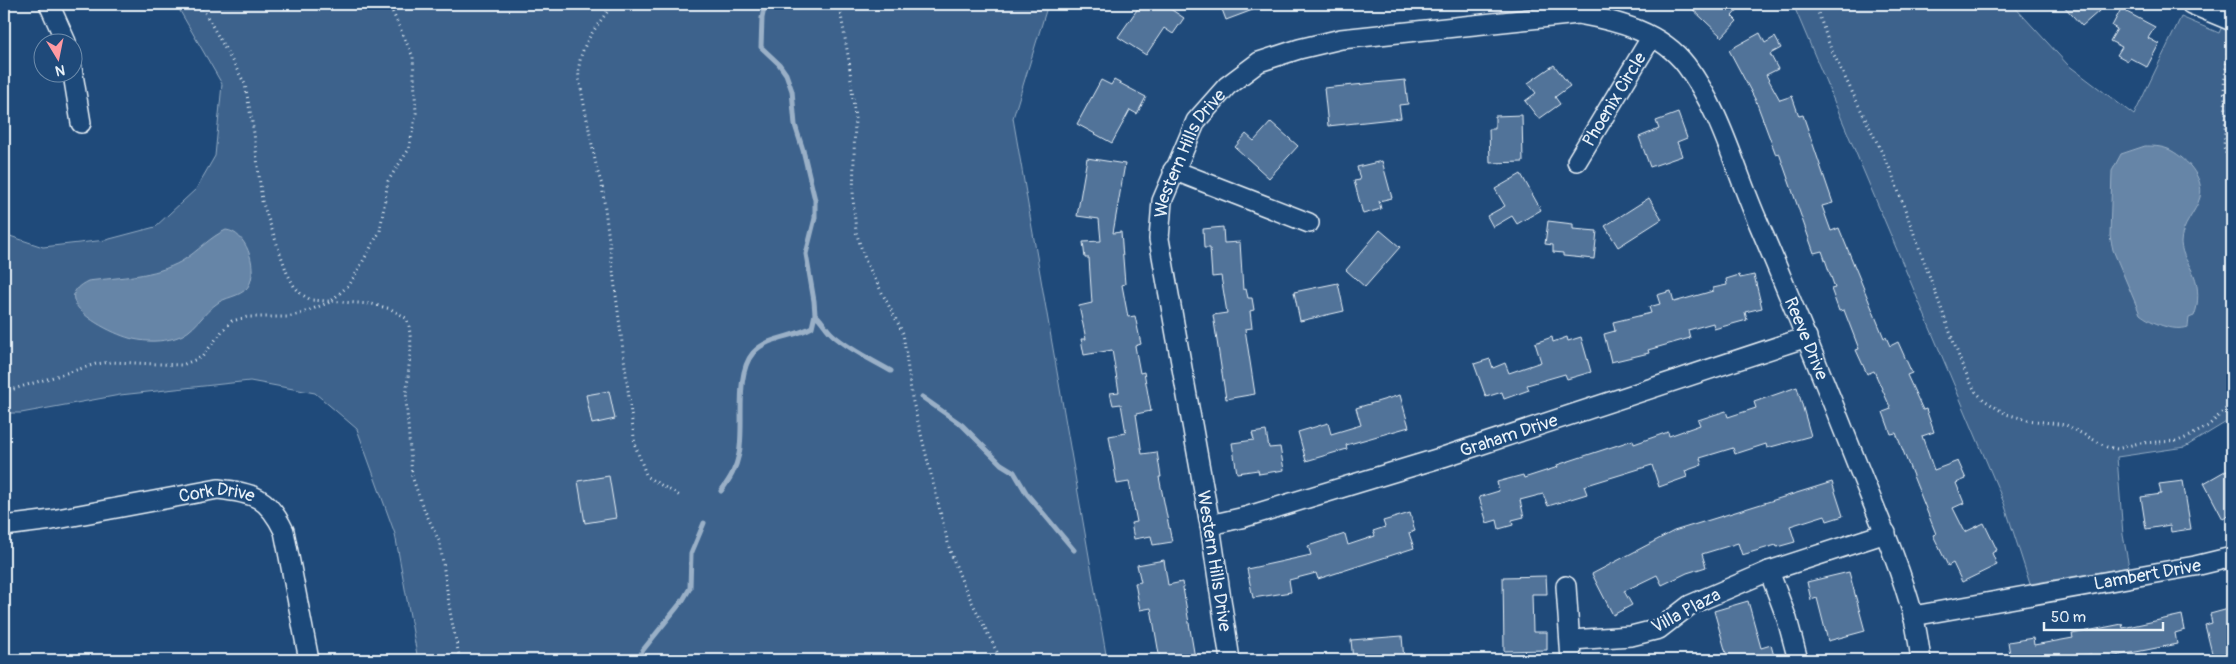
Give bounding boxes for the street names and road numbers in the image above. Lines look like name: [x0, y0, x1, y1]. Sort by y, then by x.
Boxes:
street label: Phoenix Circle: [1577, 48, 1651, 151]
street label: Western Hills Drive: [1149, 84, 1231, 218]
street label: Reeve Drive: [1779, 294, 1834, 383]
street label: Graham Drive: [1457, 408, 1561, 462]
street label: Cork Drive: [177, 477, 258, 508]
street label: Western Hills Drive: [1191, 489, 1237, 633]
street label: Lambert Drive: [2092, 553, 2203, 595]
street label: Villa Plaza: [1647, 583, 1725, 639]

